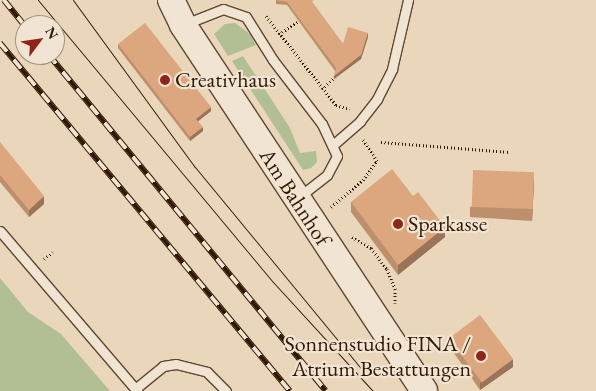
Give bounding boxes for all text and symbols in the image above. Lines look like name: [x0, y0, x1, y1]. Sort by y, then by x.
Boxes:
north arrow: [15, 15, 65, 65]
text: N: [41, 23, 63, 42]
place label: Creativhaus: [175, 67, 276, 93]
marker: Creativhaus: [159, 74, 171, 86]
street label: Am Bahnhof: [254, 143, 336, 251]
place label: Sparkasse: [408, 211, 487, 237]
marker: Sparkasse: [392, 218, 404, 230]
place label: Sonnenstudio FINA / Atrium Bestattungen: [284, 330, 471, 382]
marker: Sonnenstudio FINA / Atrium Bestattungen: [475, 350, 487, 362]

